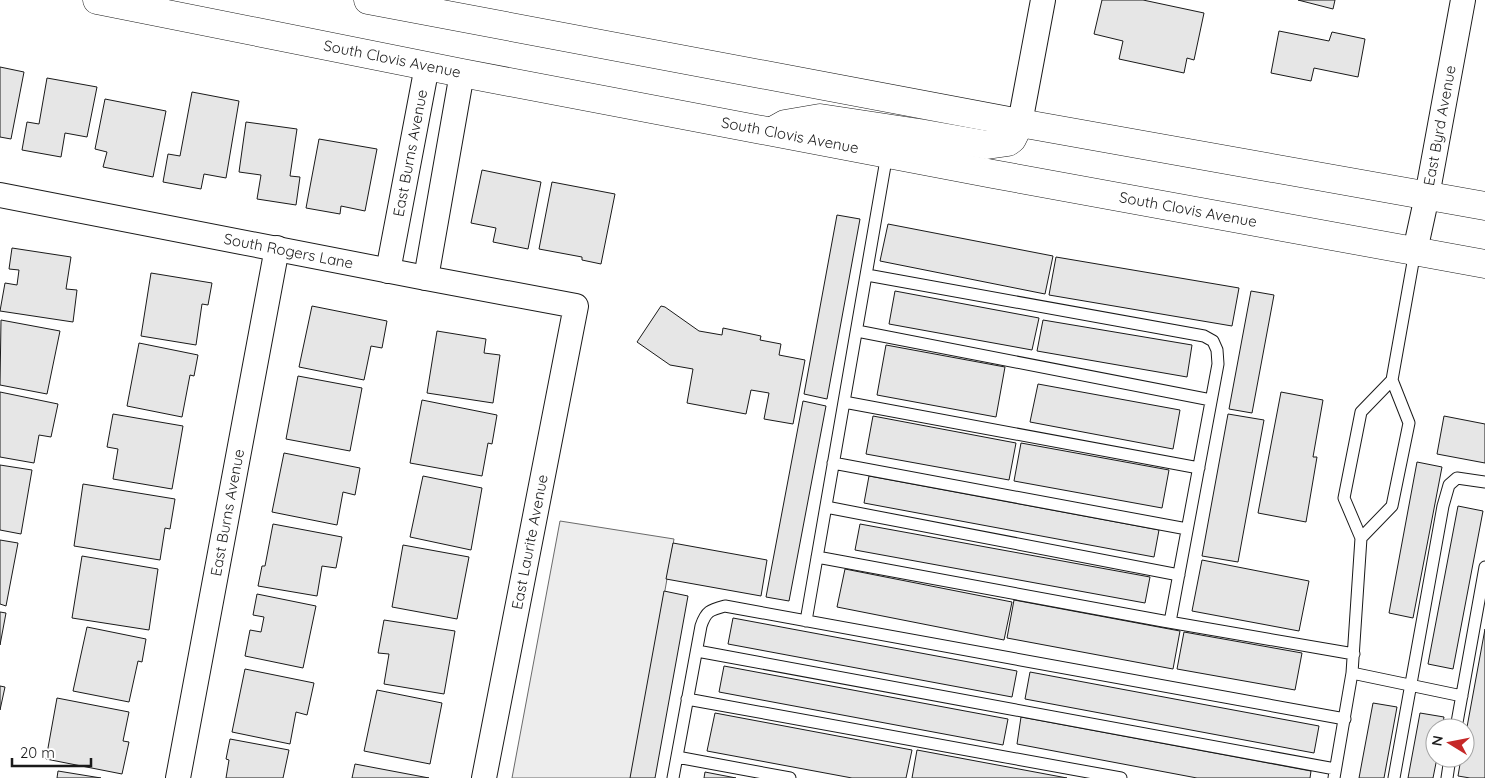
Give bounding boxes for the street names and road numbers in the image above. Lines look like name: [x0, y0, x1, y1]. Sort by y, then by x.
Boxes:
street label: South Clovis Avenue: [322, 36, 463, 82]
street label: East Byrd Avenue: [1419, 64, 1460, 187]
street label: East Burns Avenue: [389, 88, 431, 218]
street label: South Clovis Avenue: [720, 113, 860, 157]
street label: South Clovis Avenue: [1118, 187, 1258, 231]
street label: South Rogers Lane: [222, 229, 355, 273]
street label: East Burns Avenue: [206, 447, 248, 578]
street label: East Laurite Avenue: [507, 473, 552, 611]

